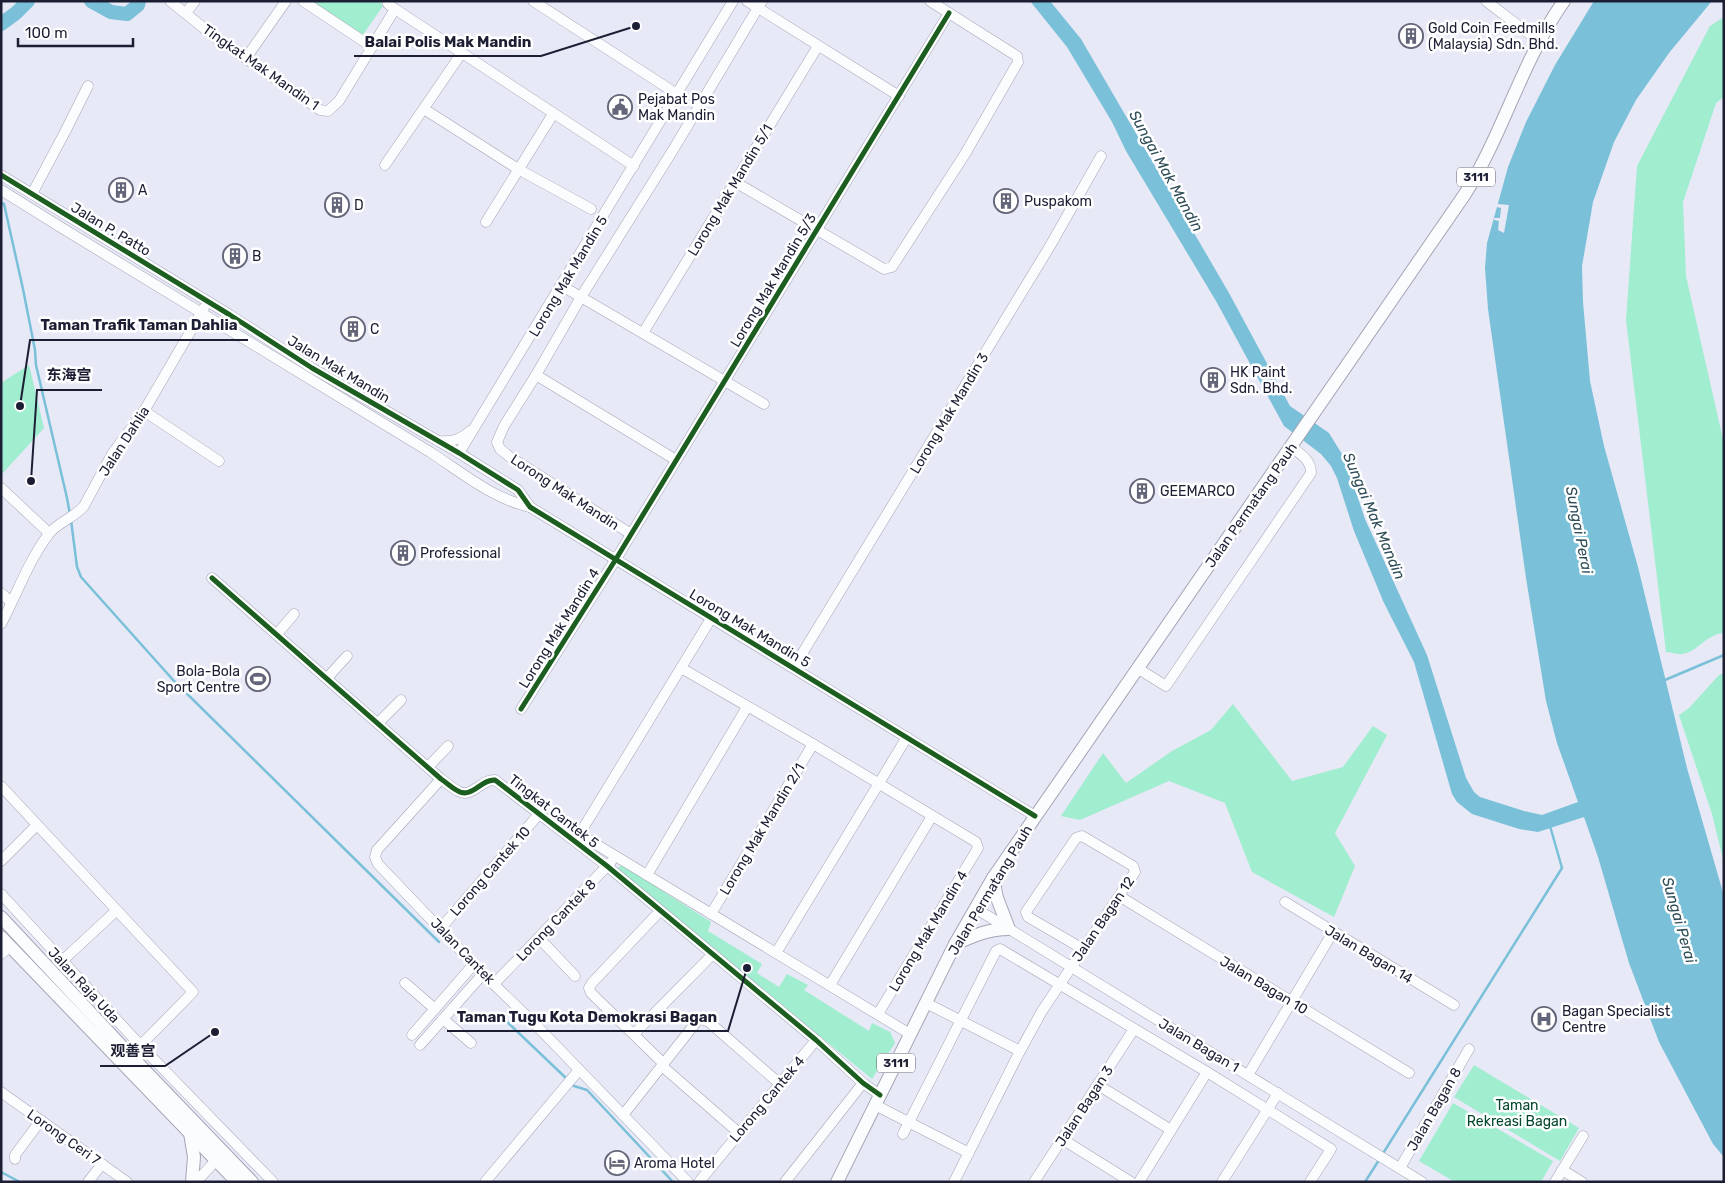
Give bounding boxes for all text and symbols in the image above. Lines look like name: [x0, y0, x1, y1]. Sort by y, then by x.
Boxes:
scale bar: [18, 15, 132, 47]
place label: Gold Coin Feedmills (Malaysia) Sdn. Bhd.: [1428, 20, 1558, 53]
street label: Tingkat Mak Mandin 1: [199, 21, 322, 114]
building icon: Gold Coin Feedmills (Malaysia) Sdn. Bhd.: [1398, 23, 1424, 49]
text: 100 m: [25, 24, 67, 42]
callout: Balai Polis Mak Mandin: [354, 26, 541, 56]
text: Balai Polis Mak Mandin: [365, 33, 531, 51]
place label: Pejabat Pos Mak Mandin: [638, 91, 715, 124]
public building icon: Pejabat Pos Mak Mandin: [607, 94, 633, 120]
water label: Sungai Mak Mandin: [1125, 107, 1207, 235]
street label: Lorong Mak Mandin 5/1: [684, 121, 776, 259]
road number: 3111: [1457, 168, 1495, 186]
building icon: A: [108, 177, 134, 203]
place label: A: [138, 182, 148, 199]
building icon: Puspakom: [993, 188, 1019, 214]
building icon: D: [324, 192, 350, 218]
place label: Puspakom: [1024, 193, 1092, 210]
place label: D: [354, 197, 364, 214]
street label: Jalan P. Patto: [68, 199, 154, 260]
street label: Lorong Mak Mandin 5/3: [727, 210, 820, 350]
street label: Lorong Mak Mandin 5: [526, 213, 611, 340]
building icon: B: [222, 243, 248, 269]
place label: B: [252, 248, 261, 265]
callout: Taman Trafik Taman Dahlia: [30, 310, 248, 340]
text: Taman Trafik Taman Dahlia: [40, 316, 238, 334]
building icon: C: [340, 316, 366, 342]
place label: C: [370, 321, 379, 338]
street label: Jalan Mak Mandin: [284, 332, 393, 407]
street label: Lorong Mak Mandin 3: [907, 350, 992, 477]
callout: 东海宫: [37, 360, 102, 390]
place label: HK Paint Sdn. Bhd.: [1230, 364, 1292, 397]
text: 东海宫: [46, 366, 92, 384]
building icon: HK Paint Sdn. Bhd.: [1200, 367, 1226, 393]
street label: Jalan Dahlia: [96, 403, 153, 479]
street label: Jalan Permatang Pauh: [1202, 439, 1301, 571]
water label: Sungai Mak Mandin: [1339, 450, 1409, 582]
street label: Lorong Mak Mandin: [507, 451, 622, 534]
building icon: GEEMARCO: [1129, 478, 1155, 504]
place label: GEEMARCO: [1160, 483, 1235, 500]
water label: Sungai Perai: [1562, 485, 1596, 576]
building icon: Professional: [390, 540, 416, 566]
place label: Professional: [420, 545, 501, 562]
street label: Lorong Mak Mandin 4: [516, 565, 603, 691]
street label: Lorong Mak Mandin 5: [686, 586, 813, 671]
place label: Bola-Bola Sport Centre: [157, 663, 240, 696]
sports icon: Bola-Bola Sport Centre: [245, 666, 271, 692]
street label: Lorong Mak Mandin 2/1: [716, 760, 808, 898]
street label: Tingkat Cantek 5: [505, 771, 602, 852]
street label: Jalan Permatang Pauh: [945, 822, 1036, 958]
street label: Lorong Cantek 10: [447, 823, 534, 920]
street label: Lorong Mak Mandin 4: [886, 867, 971, 995]
street label: Jalan Bagan 12: [1069, 874, 1138, 965]
water label: Sungai Perai: [1658, 875, 1700, 965]
street label: Lorong Cantek 8: [513, 876, 600, 965]
street label: Jalan Cantek: [427, 915, 499, 989]
street label: Jalan Bagan 14: [1322, 922, 1416, 987]
street label: Jalan Raja Uda: [44, 944, 123, 1027]
street label: Jalan Bagan 10: [1217, 953, 1311, 1018]
callout: Taman Tugu Kota Demokrasi Bagan: [447, 1001, 728, 1031]
place label: Bagan Specialist Centre: [1562, 1003, 1671, 1036]
hospital icon: Bagan Specialist Centre: [1531, 1006, 1557, 1032]
text: Taman Tugu Kota Demokrasi Bagan: [457, 1008, 717, 1026]
street label: Jalan Bagan 1: [1156, 1015, 1242, 1076]
callout: 观善宫: [100, 1036, 165, 1066]
text: 观善宫: [110, 1042, 156, 1060]
street label: Lorong Cantek 4: [726, 1053, 809, 1146]
road number: 3111: [877, 1054, 915, 1072]
street label: Jalan Bagan 3: [1052, 1063, 1117, 1150]
street label: Jalan Bagan 8: [1404, 1064, 1465, 1154]
park label: Taman Rekreasi Bagan: [1467, 1097, 1567, 1130]
street label: Lorong Ceri 7: [24, 1106, 104, 1169]
hotel icon: Aroma Hotel: [604, 1150, 630, 1176]
place label: Aroma Hotel: [634, 1155, 715, 1172]

